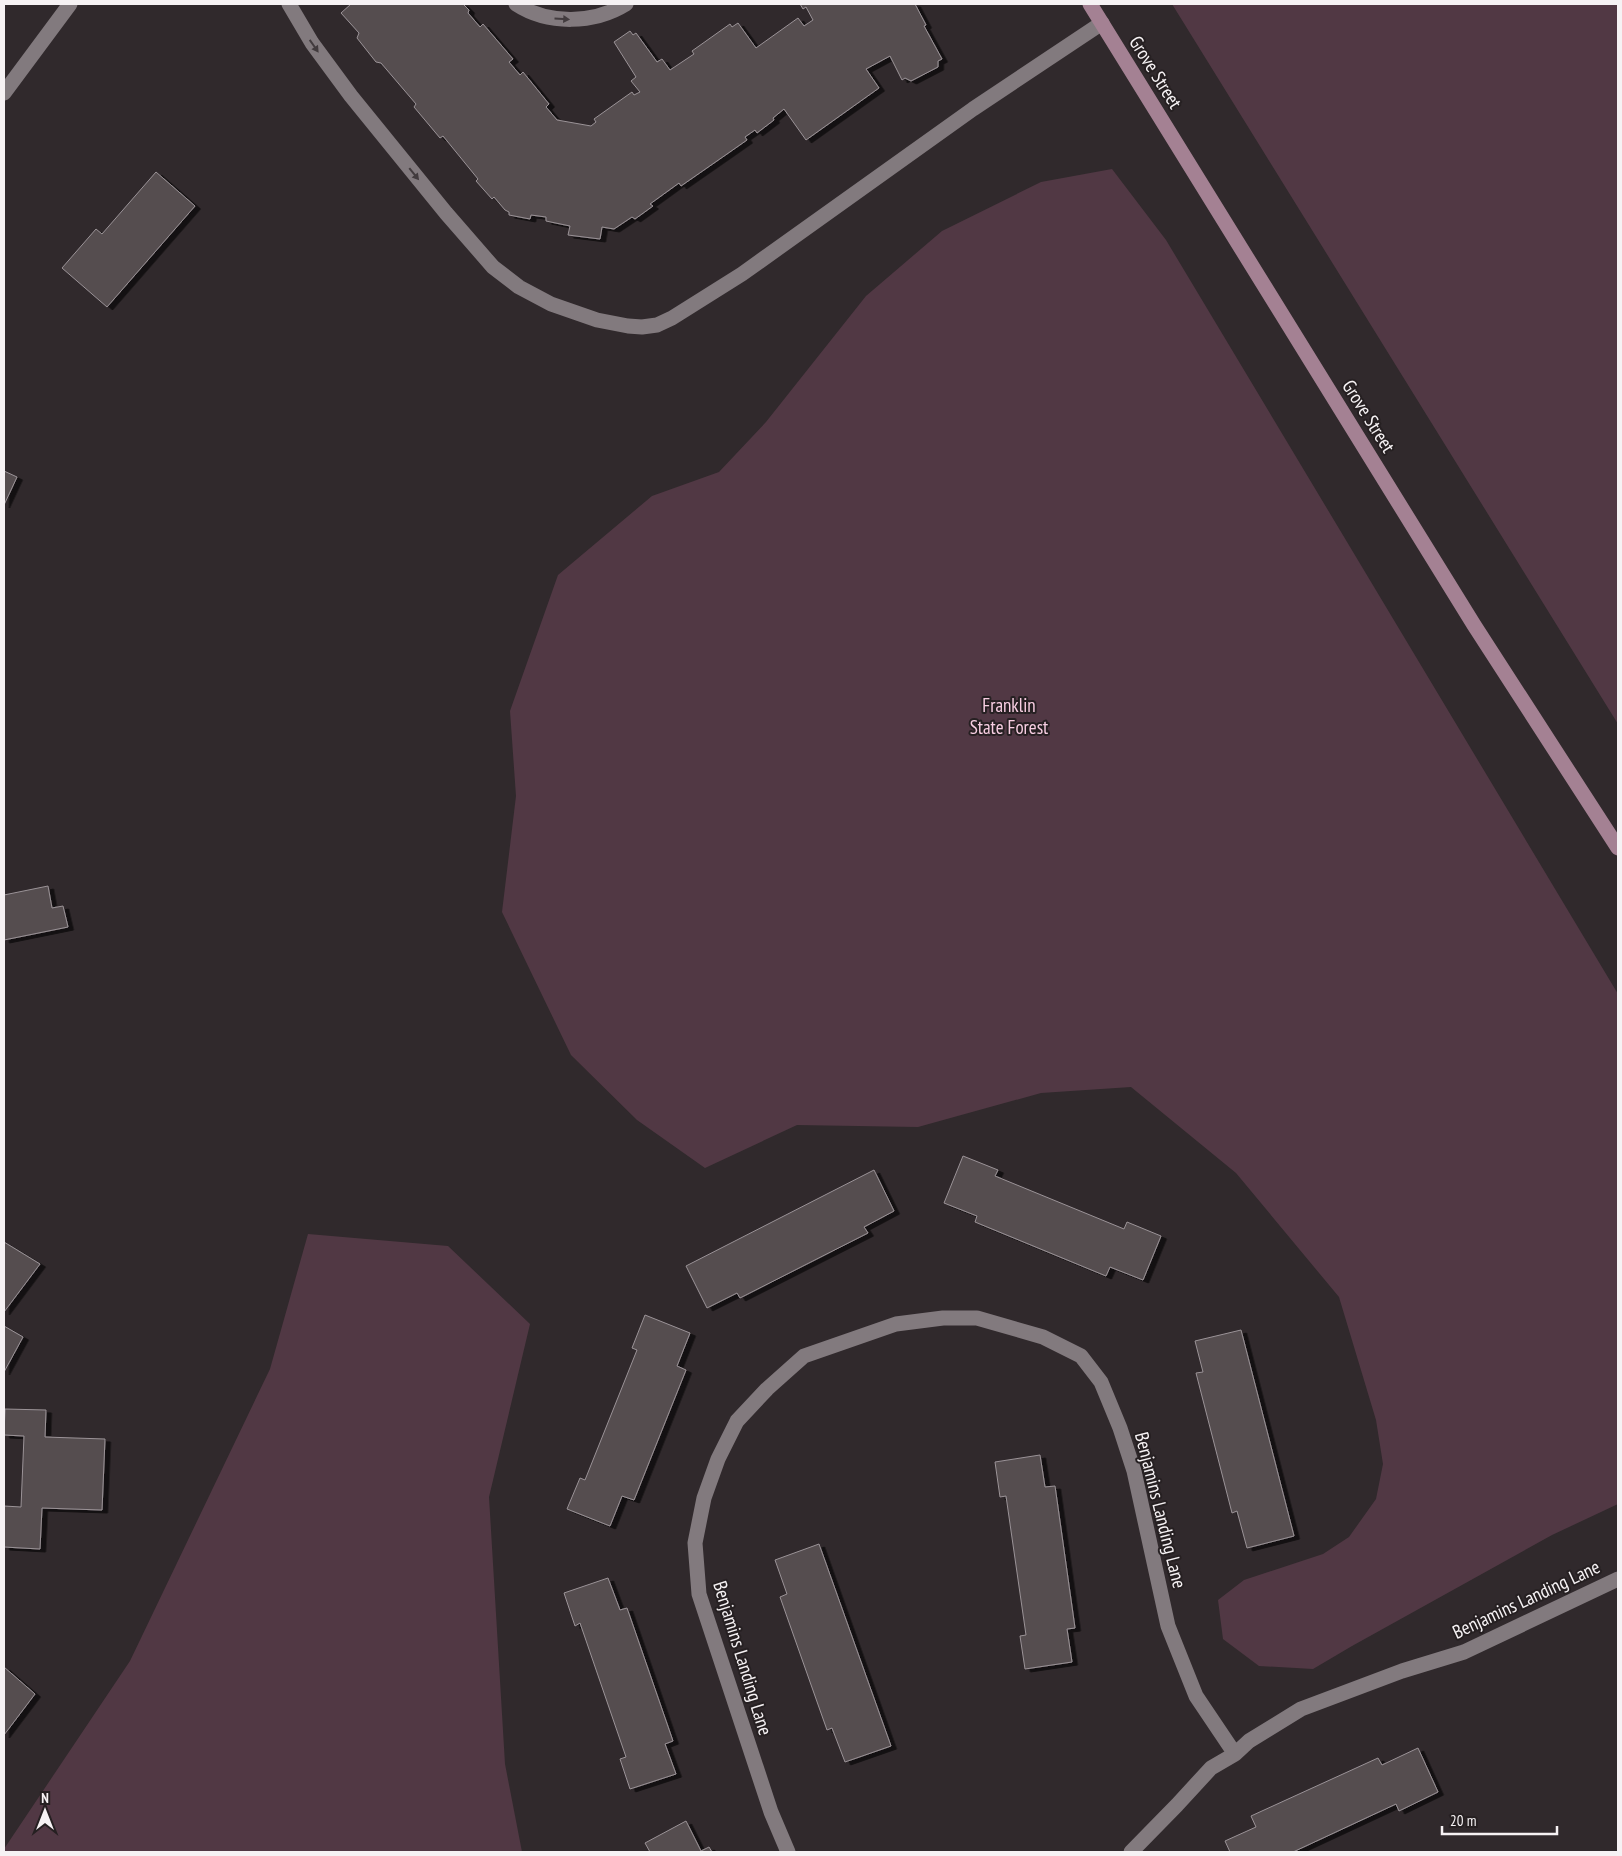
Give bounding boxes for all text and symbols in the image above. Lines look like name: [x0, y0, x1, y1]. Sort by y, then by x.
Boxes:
one-way arrow: [554, 15, 570, 23]
street label: Grove Street: [1124, 31, 1188, 113]
one-way arrow: [309, 39, 319, 52]
one-way arrow: [408, 167, 419, 180]
street label: Grove Street: [1337, 375, 1401, 457]
park label: Franklin State Forest: [970, 693, 1049, 739]
street label: Benjamins Landing Lane: [1130, 1429, 1192, 1591]
street label: Benjamins Landing Lane: [1448, 1554, 1604, 1644]
street label: Benjamins Landing Lane: [708, 1578, 778, 1738]
north arrow: [20, 1786, 70, 1836]
text: N: [41, 1789, 49, 1807]
scale bar: [1442, 1804, 1557, 1836]
text: 20 m: [1450, 1811, 1476, 1830]

